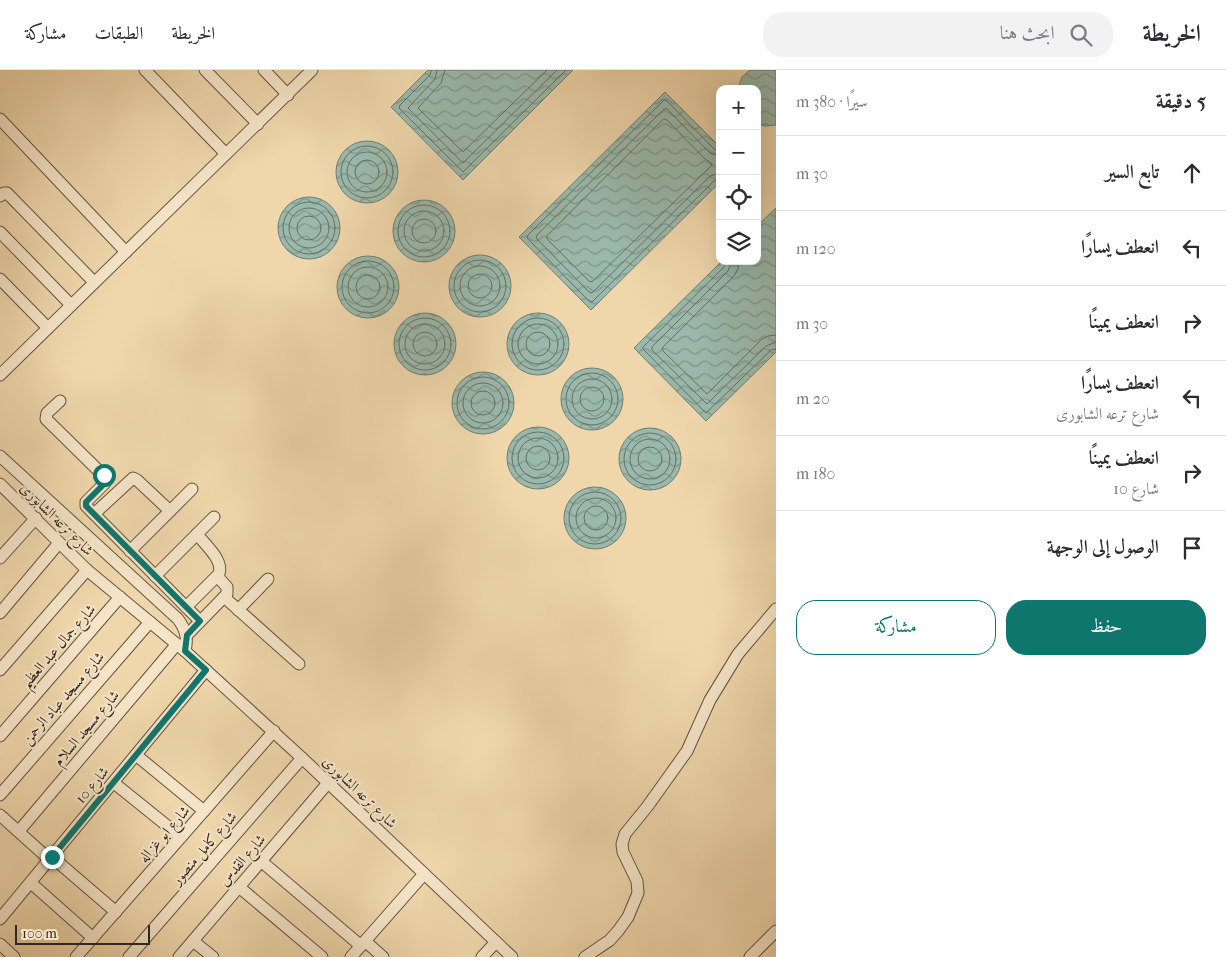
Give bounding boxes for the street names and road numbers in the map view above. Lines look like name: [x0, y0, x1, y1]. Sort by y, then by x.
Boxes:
street label: شارع ترعه الشابورى: [14, 479, 97, 562]
street label: شارع جمال عبد العظيم: [17, 600, 104, 695]
street label: شارع مسجد عباد الرحمن: [18, 648, 111, 751]
street label: شارع مسجد السلام: [49, 686, 126, 772]
street label: شارع ترعه الشابورى: [316, 752, 401, 835]
street label: شارع 10: [71, 763, 116, 810]
street label: شارع ابو غزاله: [134, 802, 197, 869]
street label: شارع كامل منصور: [166, 808, 244, 892]
street label: شارع القدس: [215, 830, 272, 892]

